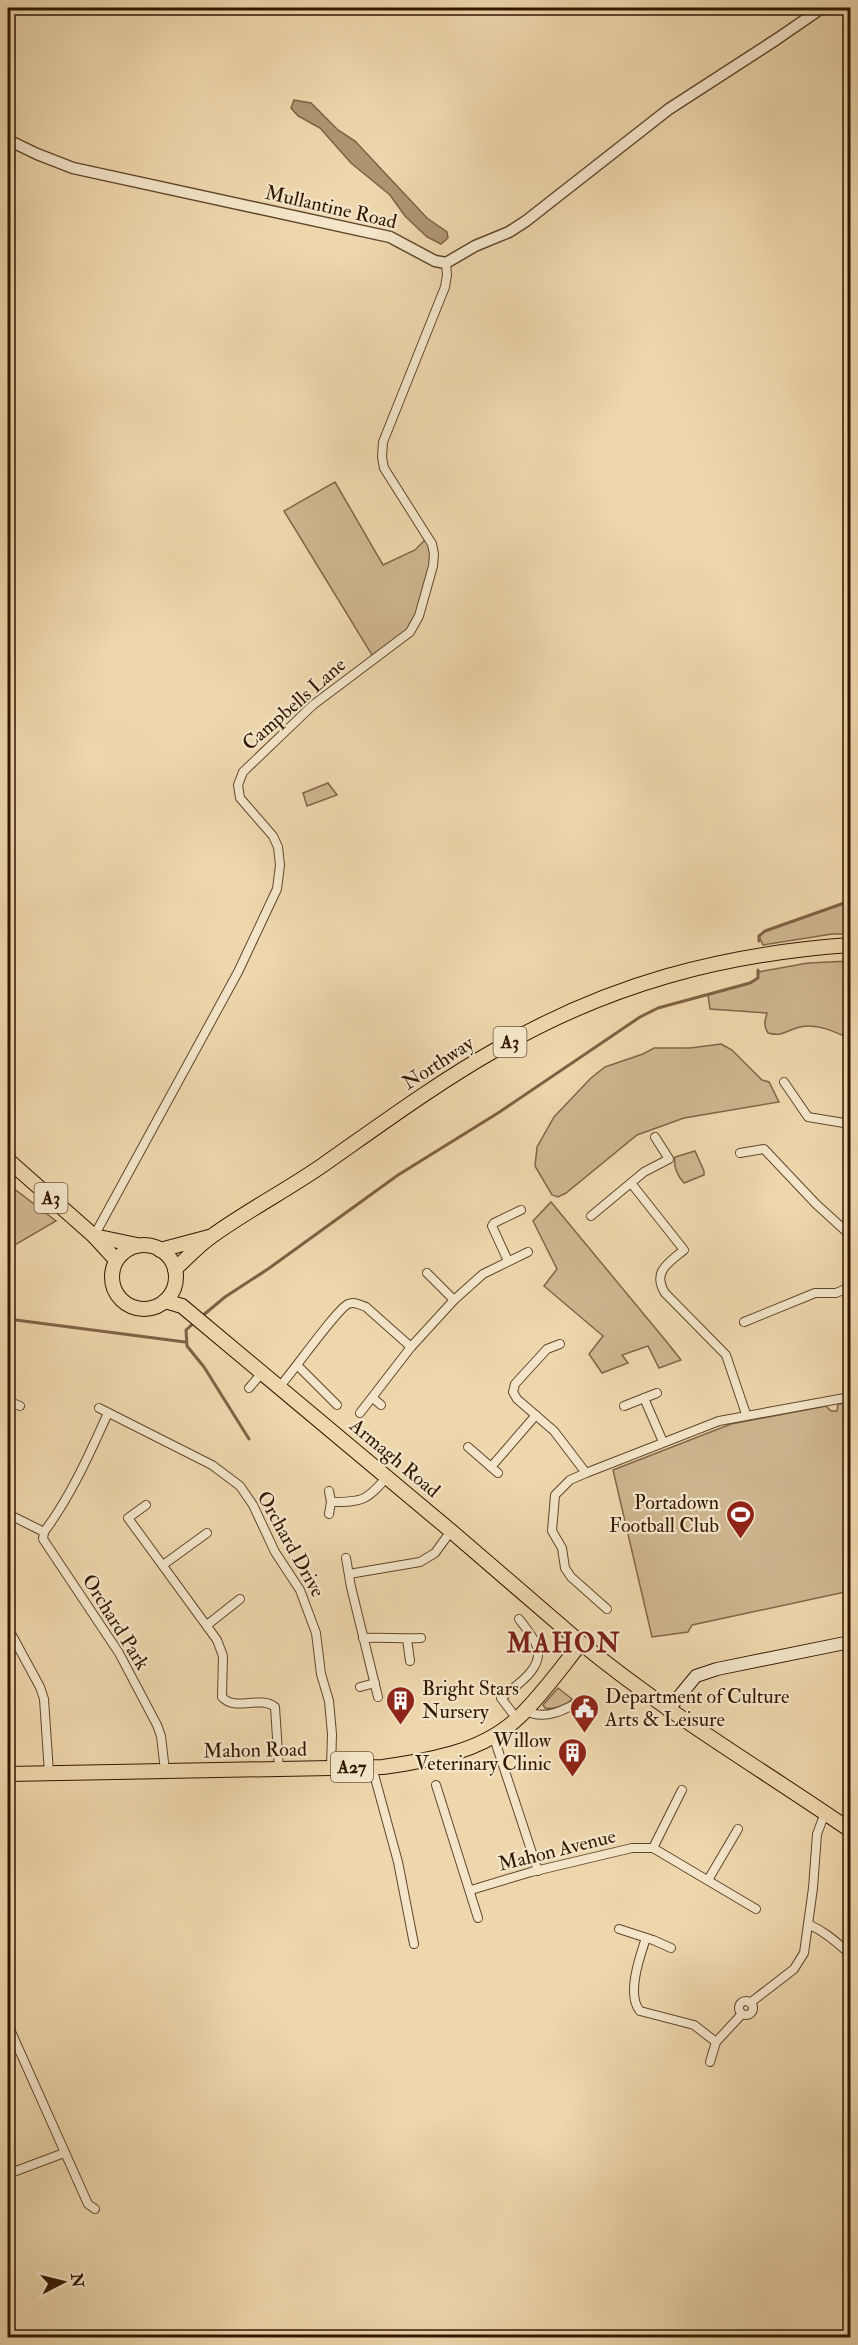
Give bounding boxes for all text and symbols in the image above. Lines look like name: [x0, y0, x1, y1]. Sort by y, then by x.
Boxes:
street label: Mullantine Road: [263, 180, 400, 234]
street label: Campbells Lane: [237, 652, 352, 757]
road number: A3: [494, 1027, 526, 1057]
street label: Northway: [398, 1030, 480, 1095]
road number: A3: [34, 1183, 68, 1213]
street label: Armagh Road: [344, 1412, 445, 1503]
street label: Orchard Drive: [252, 1487, 330, 1601]
place label: Portadown Football Club: [609, 1490, 719, 1538]
sports icon: Portadown Football Club: [724, 1498, 756, 1540]
street label: Orchard Park: [77, 1569, 155, 1675]
district label: MAHON: [506, 1628, 621, 1660]
place label: Bright Stars Nursery: [422, 1676, 519, 1724]
building icon: Bright Stars Nursery: [385, 1684, 417, 1726]
place label: Department of Culture Arts & Leisure: [604, 1684, 789, 1732]
public building icon: Department of Culture Arts & Leisure: [568, 1692, 600, 1734]
place label: Willow Veterinary Clinic: [415, 1728, 552, 1776]
building icon: Willow Veterinary Clinic: [556, 1736, 588, 1778]
street label: Mahon Road: [203, 1737, 307, 1763]
road number: A27: [331, 1752, 373, 1782]
street label: Mahon Avenue: [496, 1823, 618, 1877]
north arrow: [33, 2252, 93, 2312]
text: N: [66, 2271, 88, 2289]

